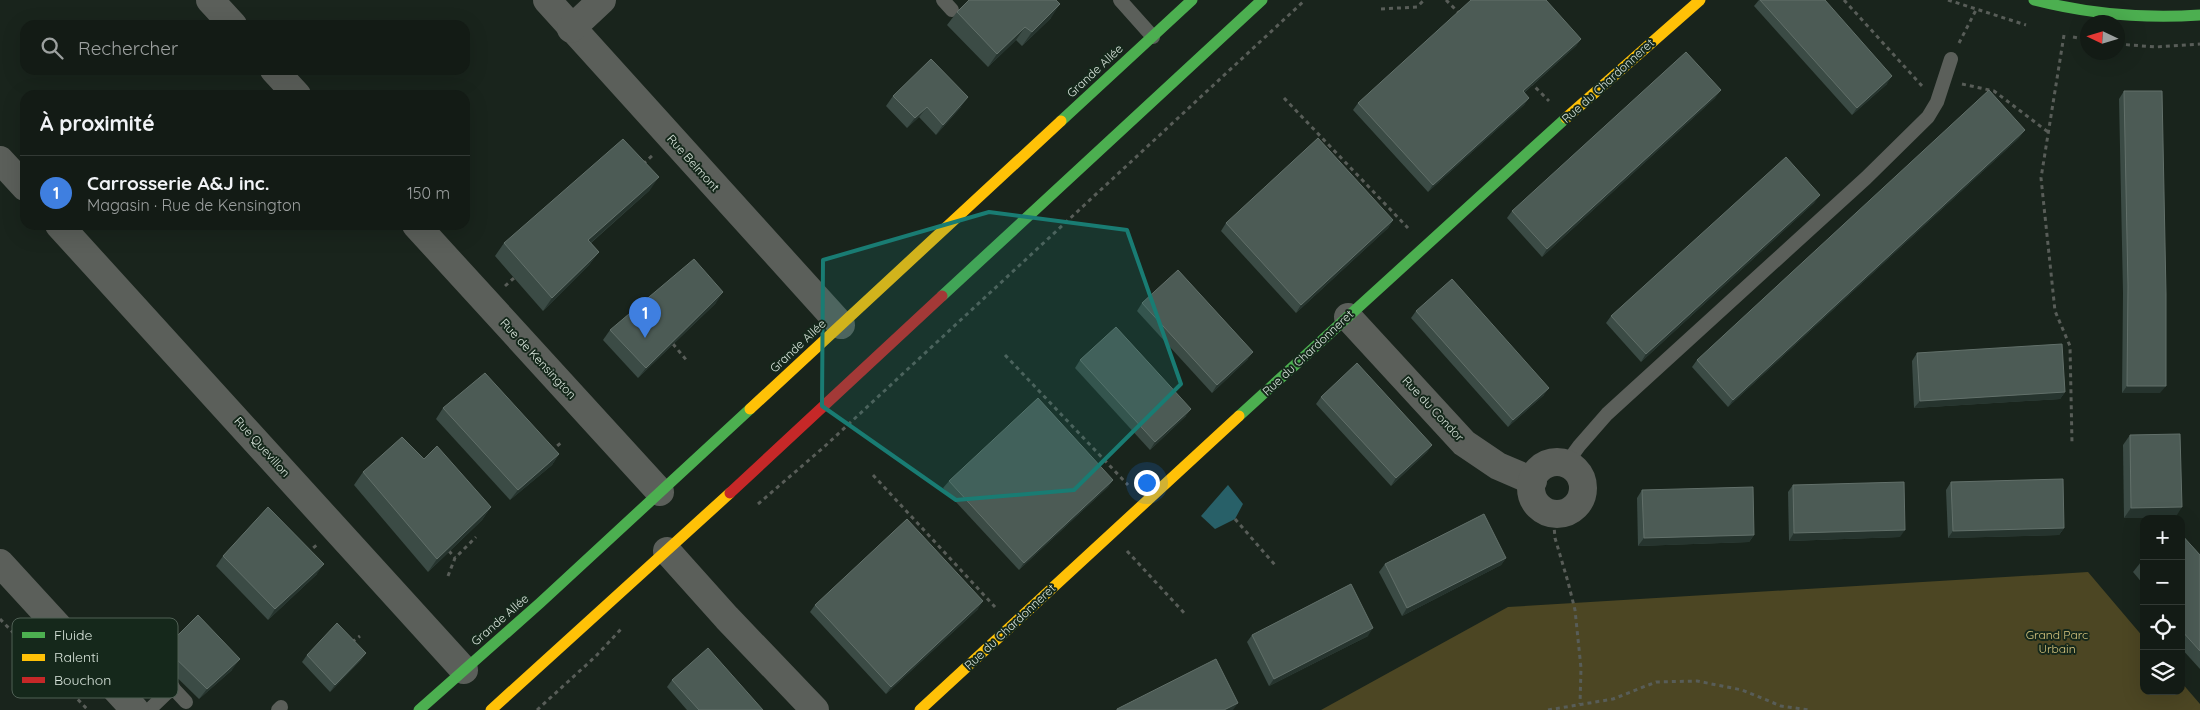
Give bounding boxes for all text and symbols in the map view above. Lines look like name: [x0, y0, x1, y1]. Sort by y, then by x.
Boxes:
north arrow: [2080, 15, 2125, 60]
search box: [20, 20, 470, 75]
icon: search: [38, 34, 66, 62]
street label: Rue du Chardonneret: [1558, 35, 1657, 126]
text: Rechercher: [78, 36, 178, 60]
street label: Grande Allée: [1064, 41, 1126, 100]
text: À proximité: [40, 110, 155, 136]
street label: Rue Belmont: [664, 131, 723, 194]
text: Carrosserie A&J inc.: [87, 171, 269, 195]
text: 1: [53, 183, 59, 203]
text: 150 m: [407, 183, 450, 203]
text: Magasin · Rue de Kensington: [87, 195, 301, 215]
pin: 1: [629, 297, 661, 338]
street label: Rue du Chardonneret: [1259, 307, 1356, 399]
street label: Rue de Kensington: [497, 315, 579, 402]
street label: Grande Allée: [767, 316, 829, 375]
street label: Rue du Condor: [1399, 373, 1468, 445]
street label: Rue Quevillon: [231, 413, 293, 480]
your location: [1134, 470, 1160, 496]
map controls: [2140, 515, 2185, 695]
button: +: [2140, 515, 2185, 560]
button: −: [2140, 560, 2185, 605]
street label: Rue du Chardonneret: [961, 581, 1058, 673]
street label: Grande Allée: [468, 591, 532, 649]
button: locate: [2140, 605, 2185, 650]
legend: [12, 618, 178, 698]
text: Fluide: [54, 626, 93, 644]
park label: Grand Parc Urbain: [2026, 627, 2088, 656]
text: Ralenti: [54, 648, 99, 666]
button: layers: [2140, 650, 2185, 695]
text: Bouchon: [54, 671, 111, 689]

